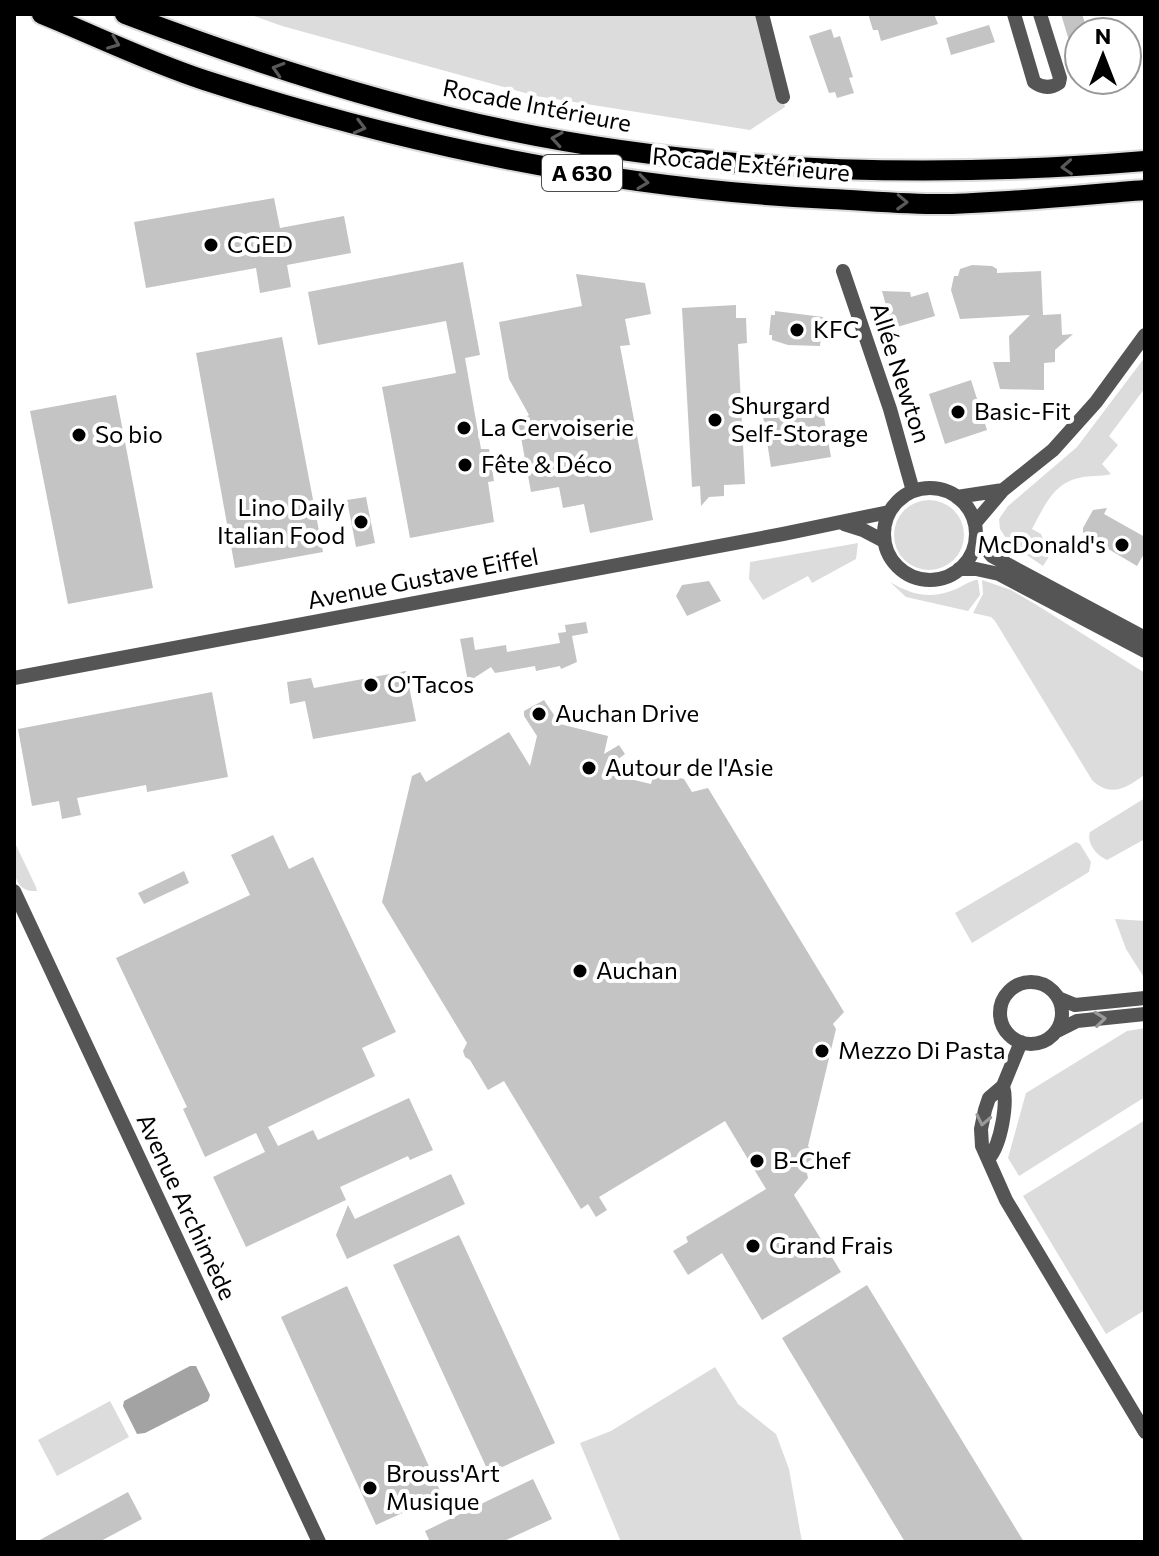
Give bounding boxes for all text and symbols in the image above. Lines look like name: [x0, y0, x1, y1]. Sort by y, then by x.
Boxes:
north arrow: [1063, 16, 1143, 96]
text: N: [1095, 22, 1111, 49]
one-way arrow: [106, 34, 120, 50]
one-way arrow: [272, 62, 286, 78]
street label: Rocade Intérieure: [440, 72, 634, 137]
one-way arrow: [353, 117, 367, 134]
one-way arrow: [550, 132, 564, 149]
street label: Rocade Extérieure: [651, 140, 851, 187]
road number: A 630: [542, 155, 622, 191]
one-way arrow: [1060, 158, 1073, 175]
one-way arrow: [636, 173, 650, 190]
one-way arrow: [896, 194, 909, 211]
place label: CGED: [227, 229, 293, 258]
marker: CGED: [202, 236, 220, 254]
street label: Allée Newton: [865, 299, 938, 446]
place label: KFC: [813, 314, 859, 343]
marker: KFC: [788, 321, 806, 339]
place label: Shurgard Self-Storage: [731, 390, 868, 447]
place label: Basic-Fit: [974, 396, 1071, 425]
marker: Basic-Fit: [949, 403, 967, 421]
marker: Shurgard Self-Storage: [706, 411, 724, 429]
place label: La Cervoiserie: [480, 412, 634, 441]
place label: So bio: [95, 419, 163, 448]
marker: La Cervoiserie: [455, 419, 473, 437]
marker: So bio: [70, 426, 88, 444]
place label: Fête & Déco: [481, 449, 612, 478]
marker: Fête & Déco: [456, 456, 474, 474]
place label: Lino Daily Italian Food: [217, 492, 345, 549]
marker: Lino Daily Italian Food: [352, 513, 370, 531]
place label: McDonald's: [977, 529, 1106, 558]
marker: McDonald's: [1113, 536, 1131, 554]
street label: Avenue Gustave Eiffel: [305, 541, 541, 614]
place label: O'Tacos: [387, 669, 474, 698]
marker: O'Tacos: [362, 676, 380, 694]
place label: Auchan Drive: [555, 698, 699, 727]
marker: Auchan Drive: [530, 705, 548, 723]
place label: Autour de l'Asie: [605, 752, 773, 781]
marker: Autour de l'Asie: [580, 759, 598, 777]
place label: Auchan: [596, 955, 678, 984]
marker: Auchan: [571, 962, 589, 980]
one-way arrow: [1093, 1011, 1106, 1028]
place label: Mezzo Di Pasta: [838, 1035, 1006, 1064]
marker: Mezzo Di Pasta: [813, 1042, 831, 1060]
street label: Avenue Archimède: [131, 1109, 243, 1304]
one-way arrow: [975, 1112, 992, 1126]
place label: B-Chef: [773, 1145, 851, 1174]
marker: B-Chef: [748, 1152, 766, 1170]
place label: Grand Frais: [769, 1230, 893, 1259]
marker: Grand Frais: [744, 1237, 762, 1255]
place label: Brouss'Art Musique: [386, 1458, 500, 1515]
marker: Brouss'Art Musique: [361, 1479, 379, 1497]

